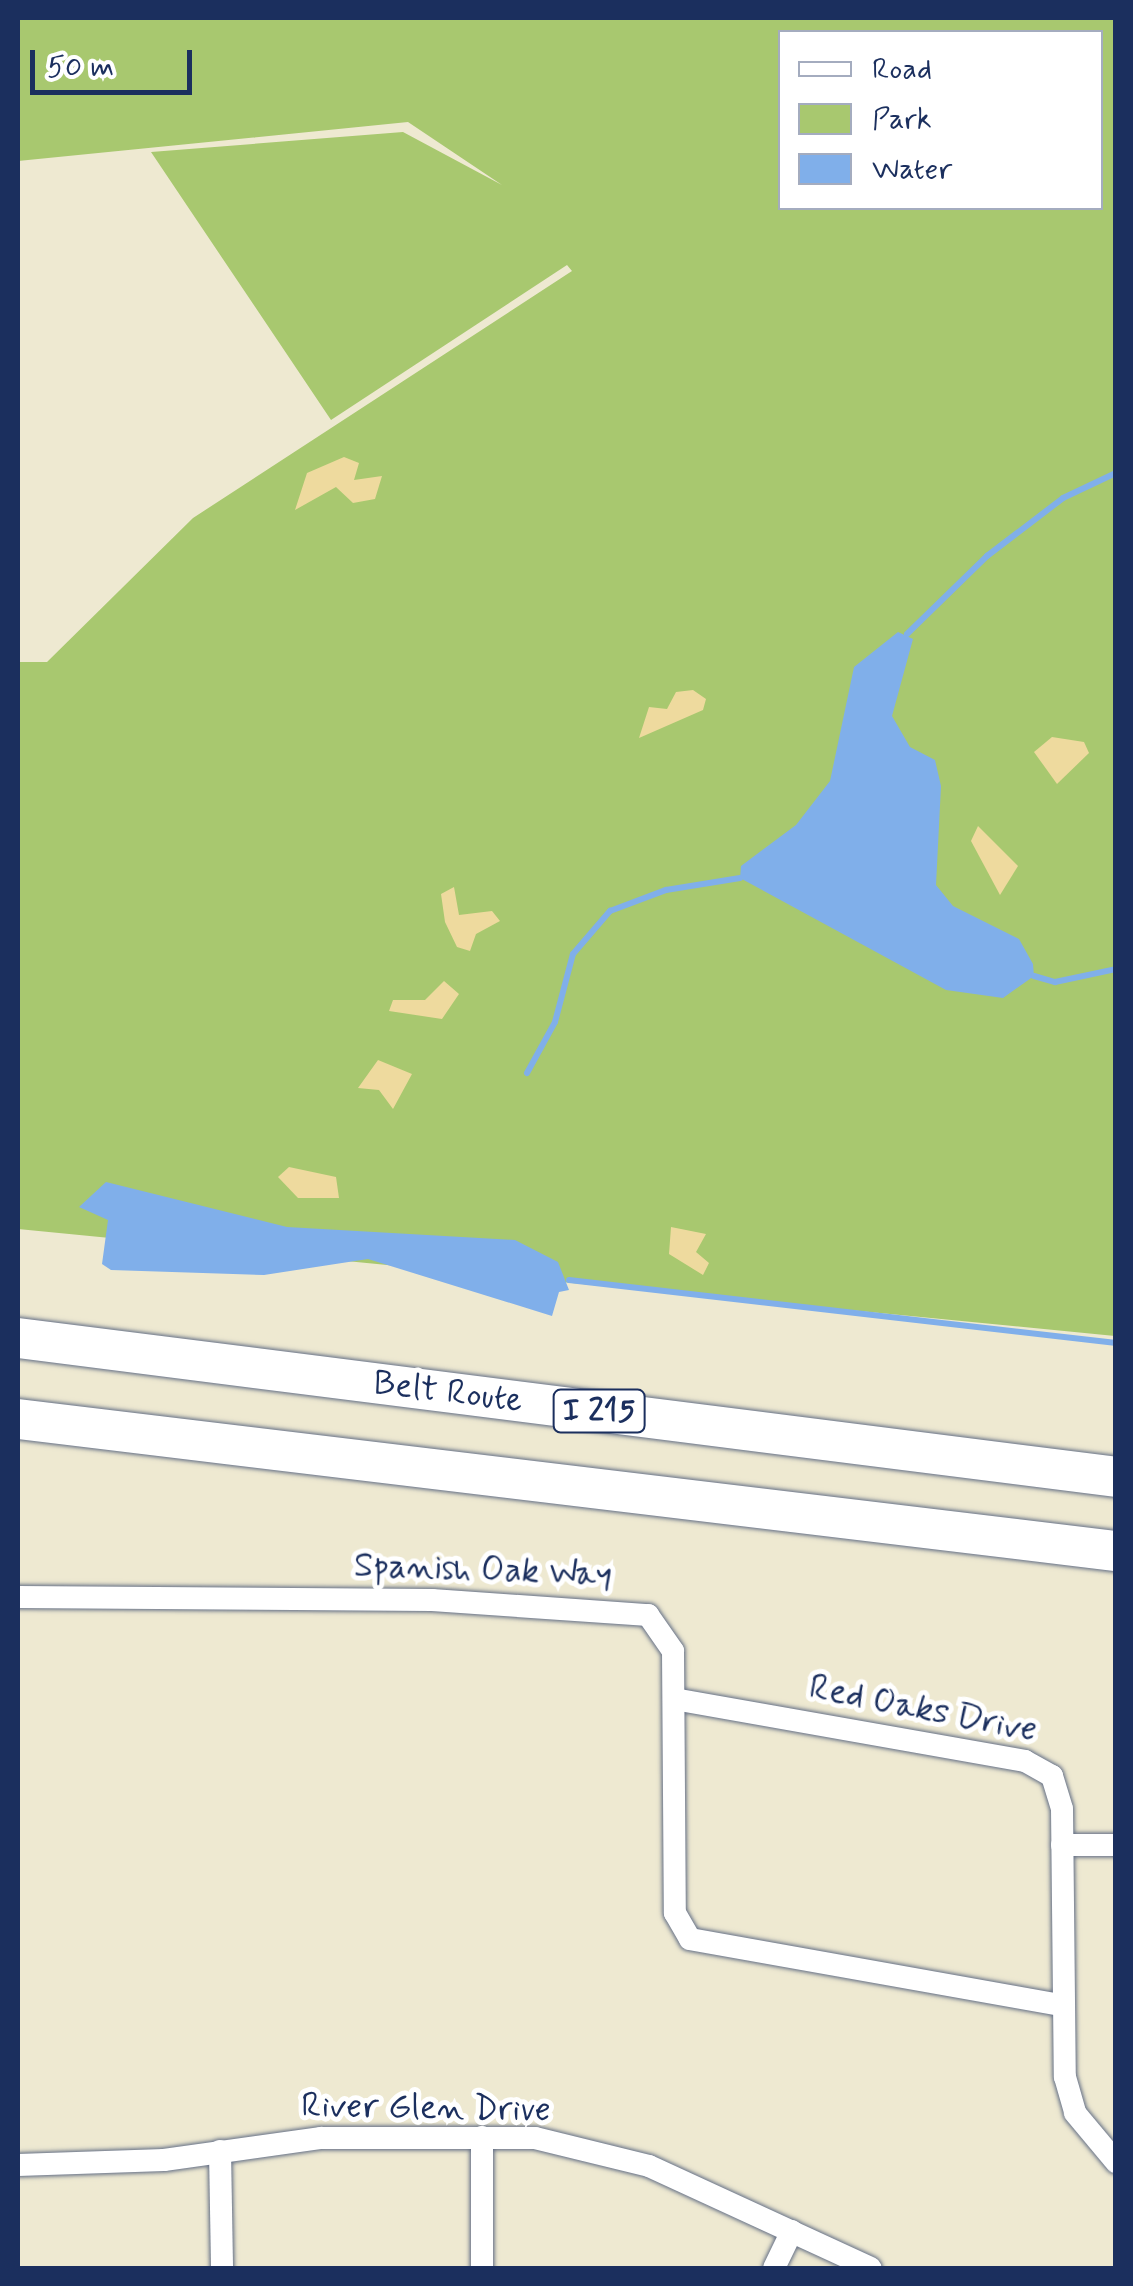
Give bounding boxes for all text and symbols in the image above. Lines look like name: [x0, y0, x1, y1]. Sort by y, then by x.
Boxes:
scale bar: [35, 30, 198, 92]
legend: [778, 30, 1103, 210]
text: 50 m: [47, 48, 114, 87]
text: Road: [872, 50, 932, 89]
text: Park: [872, 100, 932, 139]
text: Water: [872, 150, 952, 189]
street label: Belt Route: [371, 1362, 525, 1422]
road number: I 215: [552, 1384, 646, 1438]
street label: Spanish Oak Way: [351, 1544, 615, 1596]
street label: Red Oaks Drive: [808, 1667, 1038, 1751]
street label: River Glen Drive: [301, 2085, 551, 2131]

